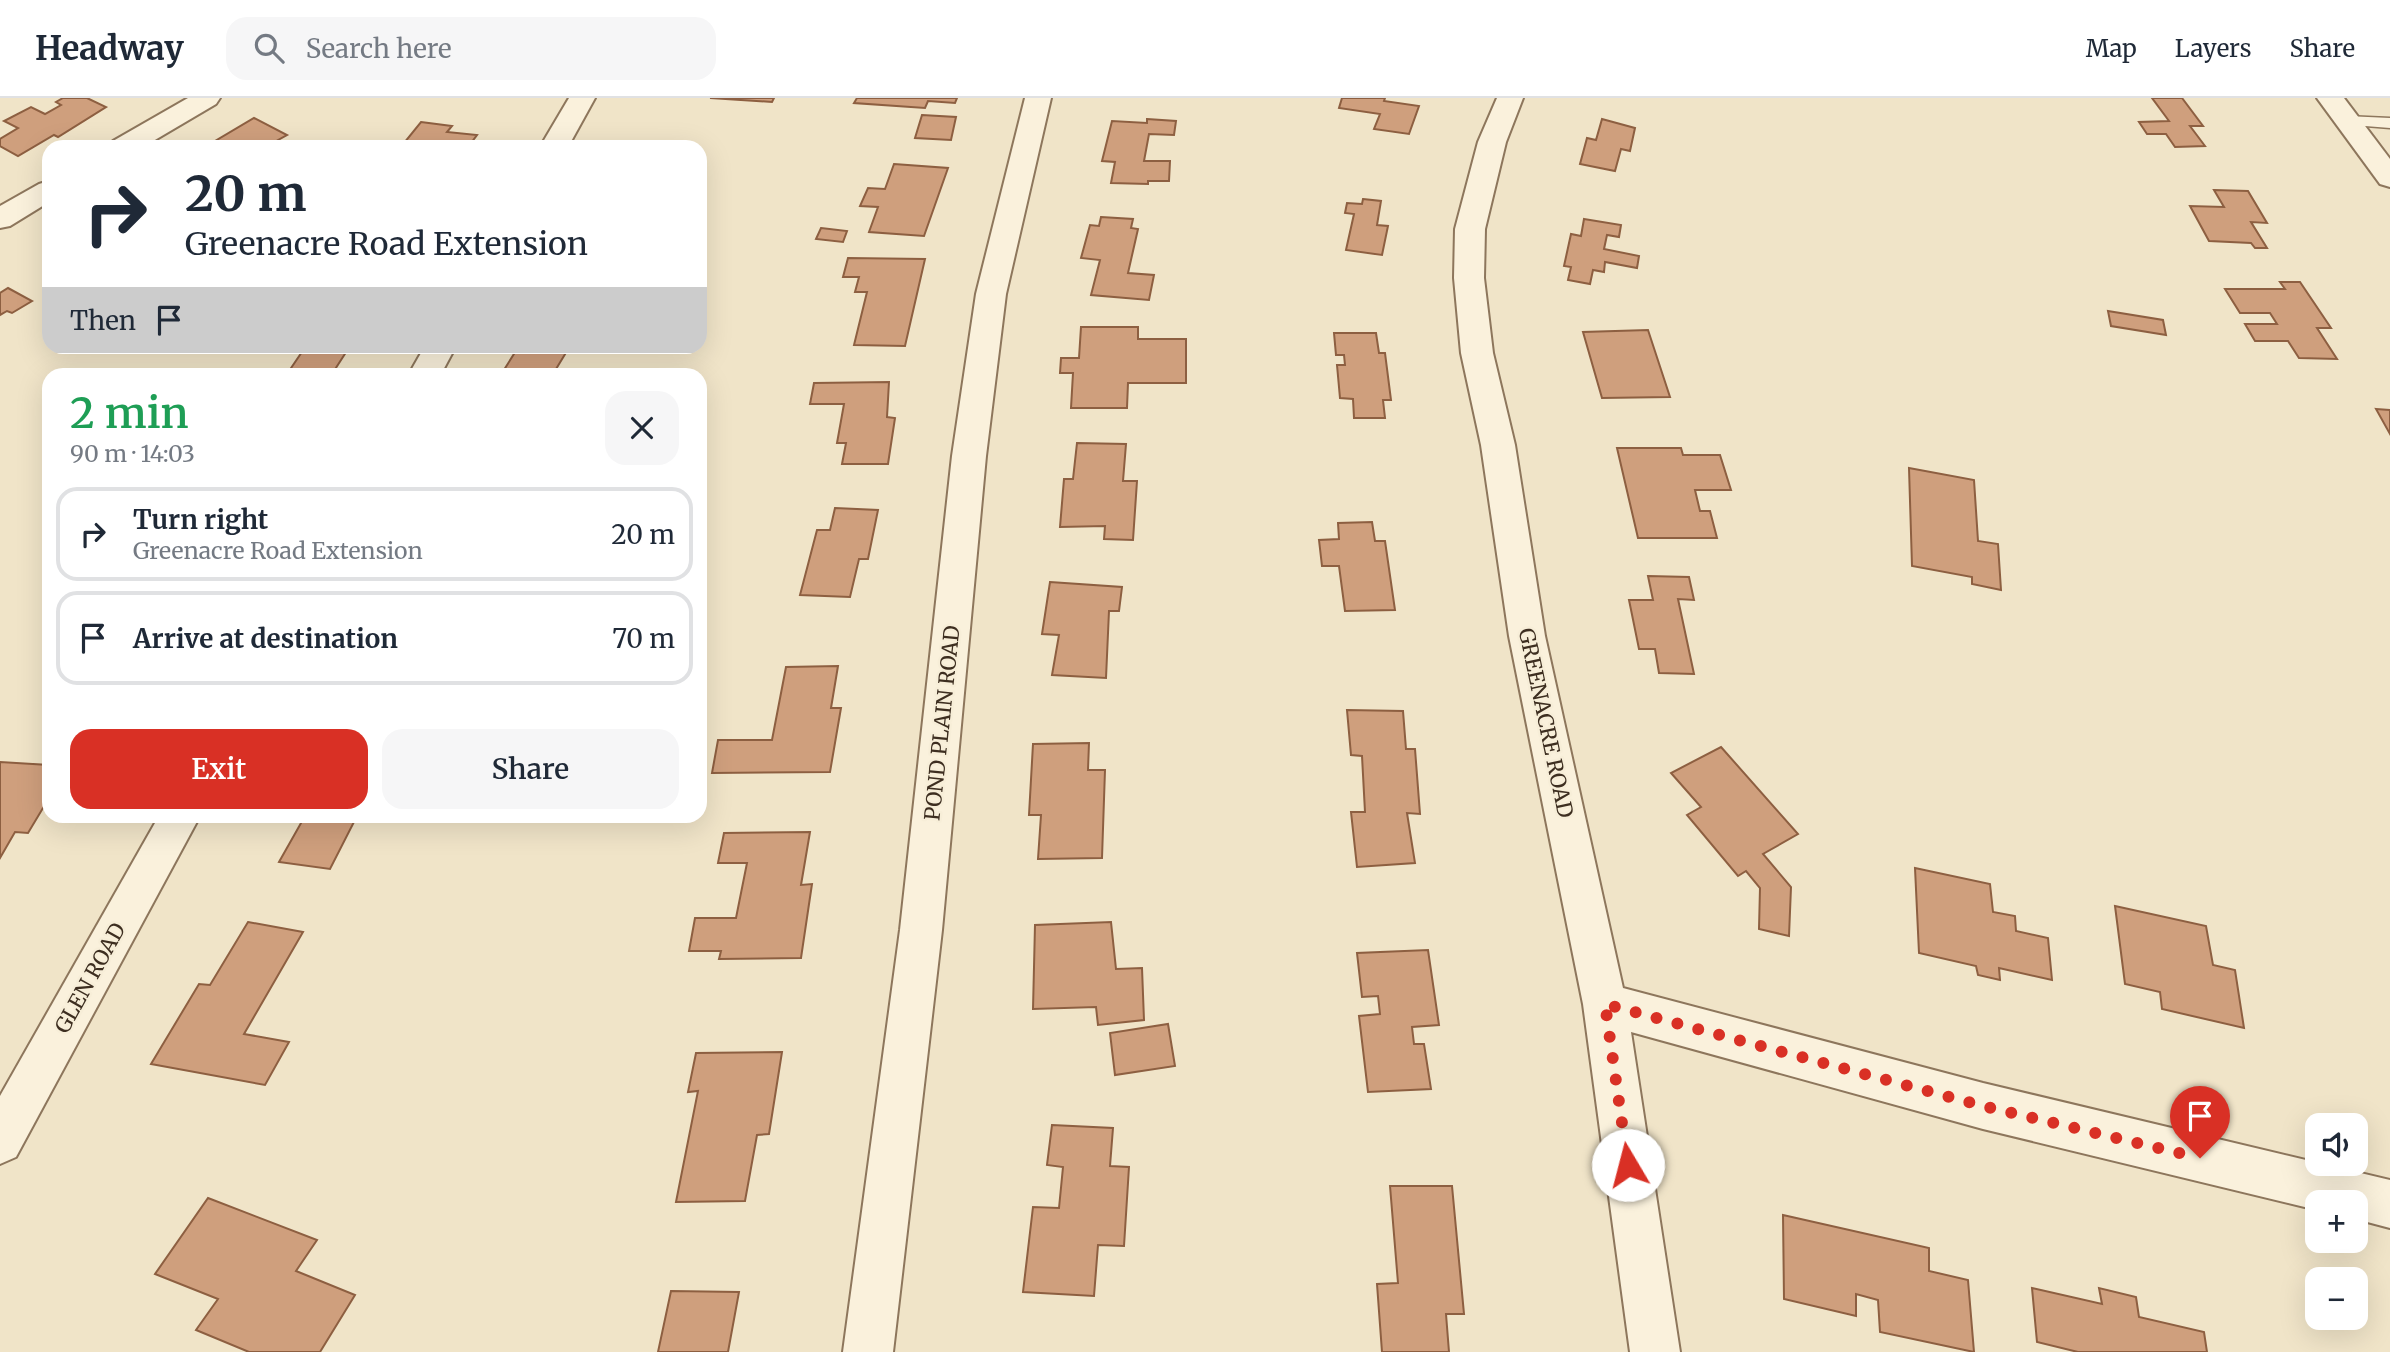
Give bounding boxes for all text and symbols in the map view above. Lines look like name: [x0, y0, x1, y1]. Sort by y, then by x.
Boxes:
search box: [226, 17, 716, 80]
text: Headway: [35, 28, 184, 69]
icon: search: [250, 29, 288, 67]
text: Search here: [306, 32, 452, 65]
text: Map: [2086, 33, 2137, 64]
text: Layers: [2175, 33, 2251, 64]
text: Share: [2289, 33, 2355, 64]
text: 20 m: [185, 163, 306, 224]
icon: right: [70, 168, 161, 259]
text: Greenacre Road Extension: [185, 224, 588, 264]
icon: arrive: [150, 301, 188, 339]
text: Then: [70, 304, 136, 337]
text: 2 min: [70, 387, 189, 439]
button: close: [605, 391, 679, 465]
text: 90 m · 14:03: [70, 439, 195, 468]
text: Turn right: [133, 503, 268, 536]
icon: right: [74, 515, 112, 553]
text: 20 m: [611, 518, 675, 551]
text: Greenacre Road Extension: [133, 536, 423, 565]
icon: arrive: [74, 619, 112, 657]
text: Arrive at destination: [133, 622, 398, 655]
text: 70 m: [612, 622, 675, 655]
street label: POND PLAIN ROAD: [918, 624, 966, 822]
street label: GREENACRE ROAD: [1513, 626, 1579, 820]
button: Exit: [70, 729, 368, 809]
button: Share: [382, 729, 679, 809]
street label: GLEN ROAD: [49, 918, 132, 1038]
pin: [2170, 1086, 2230, 1158]
icon: arrive: [2181, 1097, 2219, 1135]
map controls: [2305, 1113, 2368, 1330]
button: sound: [2305, 1113, 2368, 1176]
position arrow: [1591, 1128, 1665, 1202]
button: +: [2305, 1190, 2368, 1253]
button: −: [2305, 1267, 2368, 1330]

